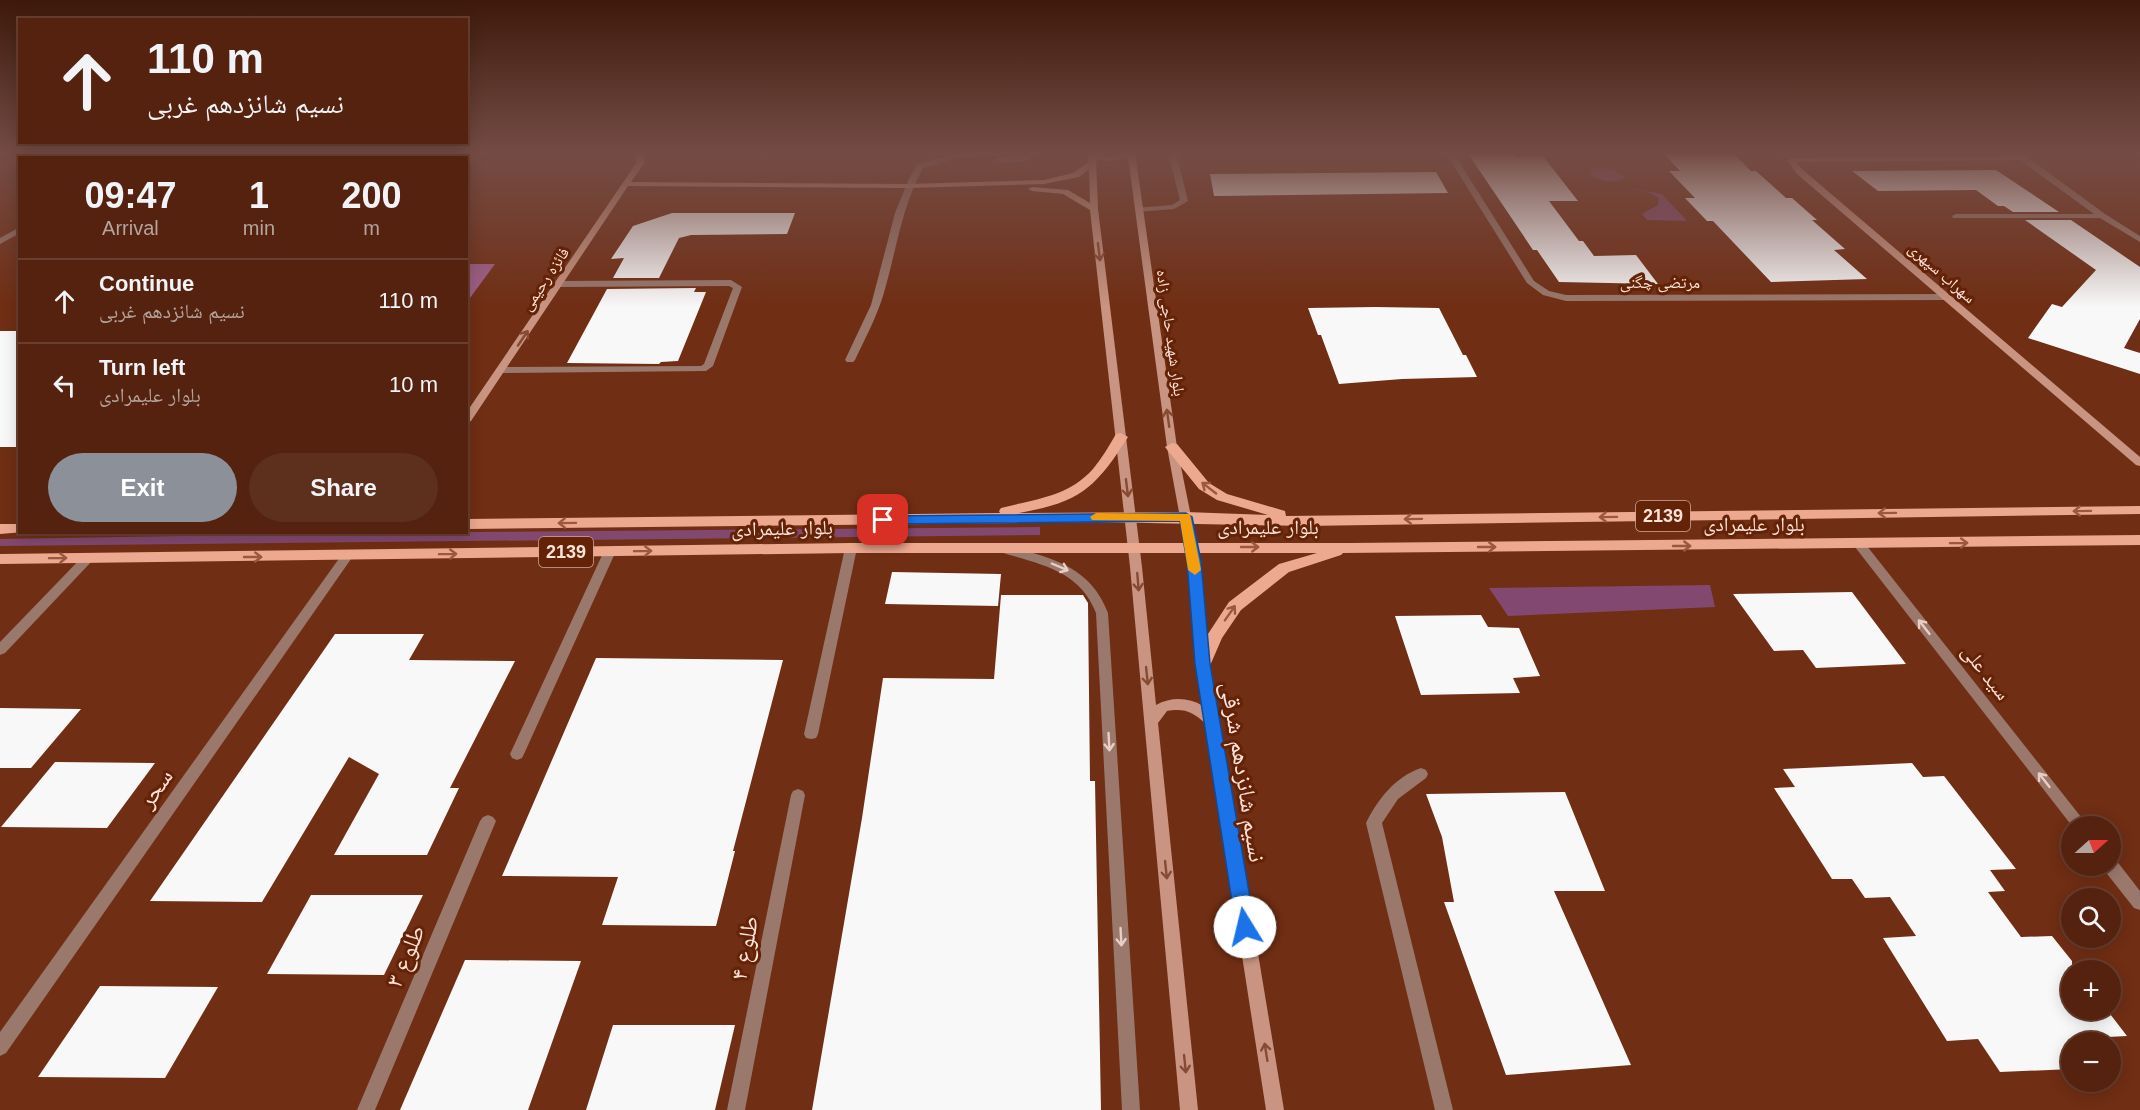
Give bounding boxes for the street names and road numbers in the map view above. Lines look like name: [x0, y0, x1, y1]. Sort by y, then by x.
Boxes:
street label: سهراب سپهری: [1904, 240, 1979, 308]
street label: فائزه رحیمی: [518, 244, 574, 315]
street label: بلوار شهید حاجی زاده: [1152, 269, 1188, 398]
street label: مرتضی چگنی: [1620, 274, 1700, 293]
road number: 2139: [1636, 501, 1690, 531]
street label: بلوار علیمرادی: [1703, 513, 1805, 536]
street label: بلوار علیمرادی: [731, 516, 833, 541]
street label: بلوار علیمرادی: [1217, 516, 1319, 539]
road number: 2139: [539, 537, 593, 567]
street label: سید علی: [1957, 640, 2014, 705]
street label: نسیم شانزدهم شرقی: [1213, 680, 1272, 865]
street label: سحر: [131, 763, 178, 814]
street label: طلوع ۴: [725, 914, 765, 983]
street label: طلوع ۳: [380, 921, 432, 992]

